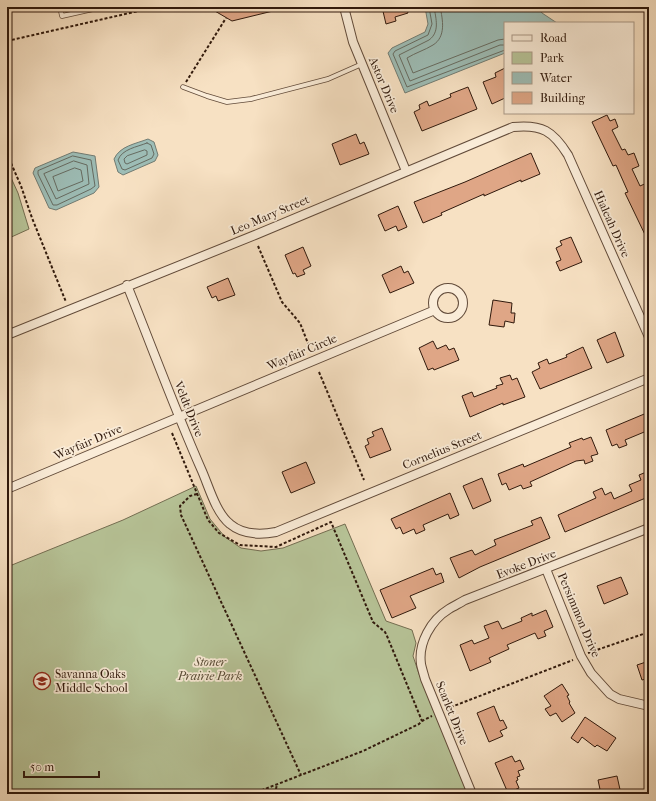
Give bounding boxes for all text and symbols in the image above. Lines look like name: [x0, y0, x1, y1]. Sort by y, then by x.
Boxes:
legend: [504, 22, 634, 114]
text: Road: [540, 31, 567, 45]
text: Park: [540, 51, 565, 65]
street label: Astor Drive: [366, 54, 402, 115]
text: Water: [539, 71, 573, 85]
text: Building: [540, 91, 585, 105]
street label: Hialeah Drive: [591, 188, 633, 260]
street label: Leo Mary Street: [229, 192, 312, 238]
street label: Wayfair Circle: [264, 331, 339, 373]
street label: Veldt Drive: [171, 378, 207, 439]
street label: Wayfair Drive: [51, 421, 124, 463]
street label: Cornelius Street: [400, 427, 484, 472]
street label: Evoke Drive: [494, 546, 558, 582]
street label: Persimmon Drive: [555, 570, 603, 660]
park label: Stoner Prairie Park: [177, 655, 242, 683]
place label: Savanna Oaks Middle School: [55, 667, 128, 695]
school or university icon: Savanna Oaks Middle School: [32, 671, 52, 691]
street label: Scarlet Drive: [433, 679, 471, 747]
scale bar: [24, 753, 99, 779]
text: 50 m: [30, 760, 54, 774]

